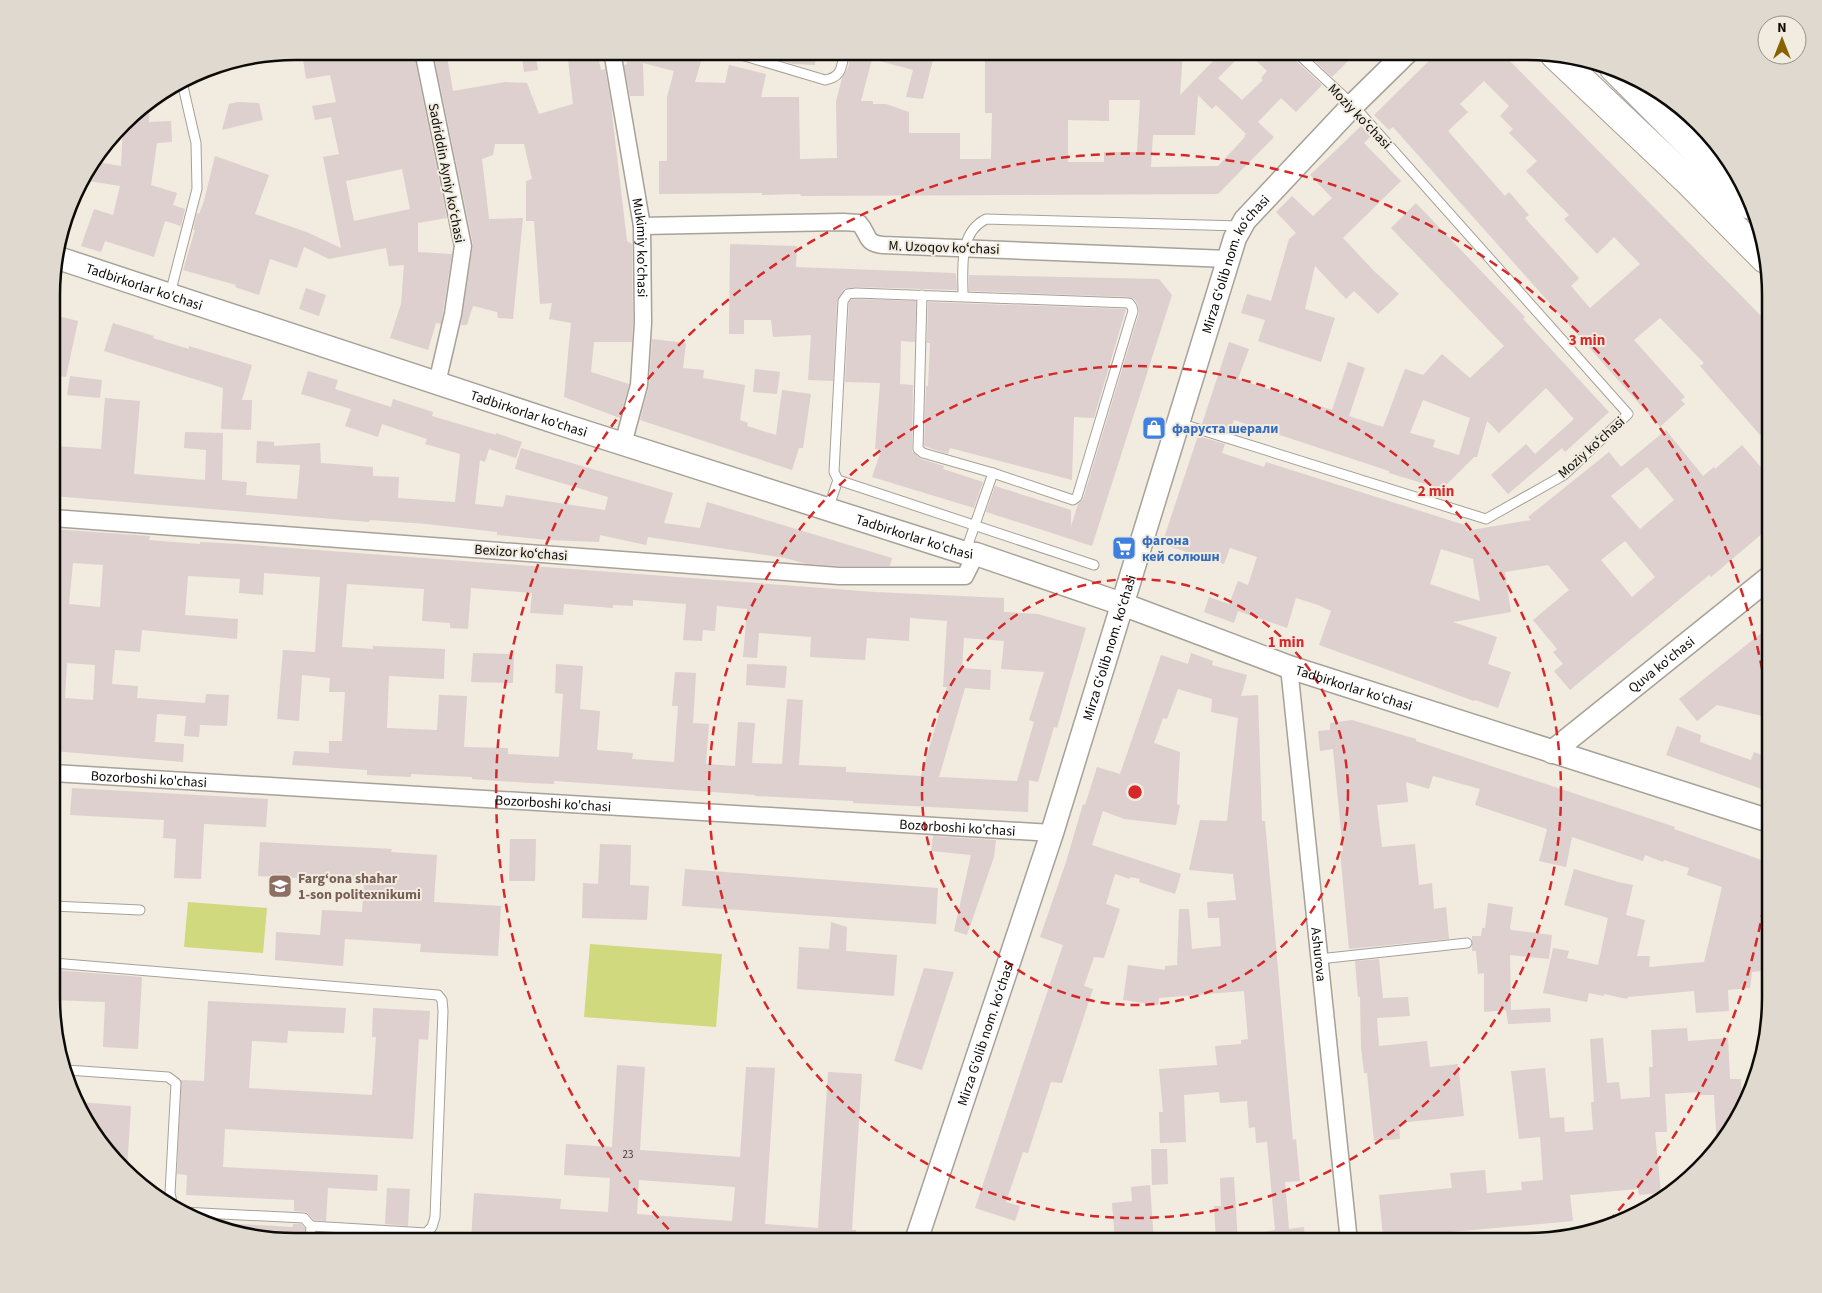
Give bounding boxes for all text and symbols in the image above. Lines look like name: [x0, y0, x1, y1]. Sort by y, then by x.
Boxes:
north arrow: [1757, 15, 1807, 65]
text: N: [1777, 18, 1787, 38]
street label: Moziy koʻchasi: [1323, 80, 1396, 154]
street label: Sadriddin Ayniy koʻchasi: [423, 102, 469, 245]
street label: Mirza G‘olib nom. ko‘chasi: [1197, 191, 1275, 336]
street label: Mukimiy ko'chasi: [626, 196, 652, 298]
street label: M. Uzoqov koʻchasi: [888, 236, 1000, 260]
street label: Tadbirkorlar ko'chasi: [83, 259, 205, 316]
text: 3 min: [1569, 330, 1605, 351]
street label: Tadbirkorlar ko'chasi: [467, 386, 590, 443]
street label: Moziy koʻchasi: [1554, 412, 1630, 483]
shop icon: фаруста шерали: [1141, 415, 1167, 441]
place label: фаруста шерали: [1172, 419, 1278, 439]
text: 2 min: [1418, 481, 1454, 502]
street label: Tadbirkorlar ko'chasi: [853, 510, 974, 565]
place label: фагона кей солюшн: [1142, 531, 1220, 567]
supermarket icon: фагона кей солюшн: [1111, 535, 1137, 561]
street label: Bexizor koʻchasi: [474, 540, 568, 566]
street label: Mirza G‘olib nom. ko‘chasi: [1078, 573, 1142, 723]
text: 1 min: [1268, 632, 1304, 653]
street label: Quva ko'chasi: [1624, 632, 1699, 698]
street label: Tadbirkorlar ko'chasi: [1292, 661, 1415, 717]
street label: Bozorboshi ko'chasi: [90, 766, 207, 793]
centre of rings: [1126, 783, 1144, 801]
street label: Bozorboshi ko'chasi: [494, 791, 612, 818]
street label: Bozorboshi ko'chasi: [899, 815, 1016, 842]
place label: Farg‘ona shahar 1-son politexnikumi: [298, 869, 421, 905]
school or university icon: Farg‘ona shahar 1-son politexnikumi: [267, 873, 293, 899]
street label: Ashurova: [1305, 926, 1331, 983]
street label: Mirza G‘olib nom. ko‘chasi: [953, 959, 1020, 1109]
house number: 23: [623, 1147, 633, 1162]

